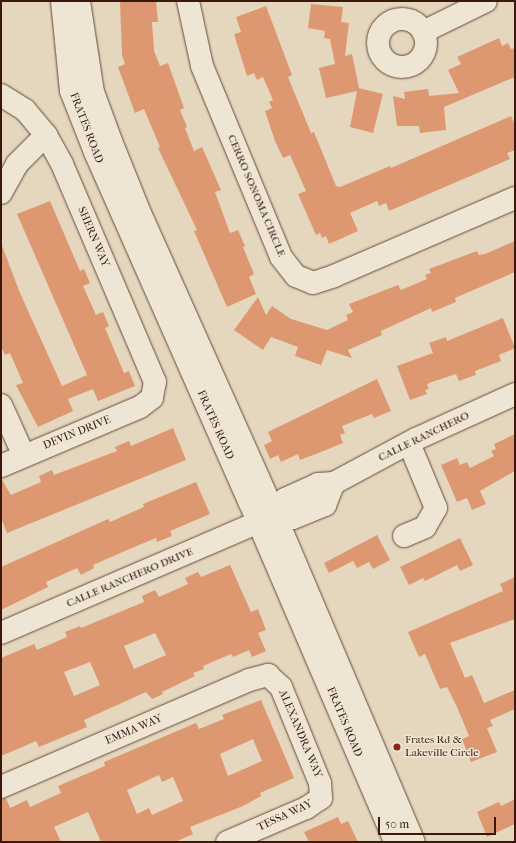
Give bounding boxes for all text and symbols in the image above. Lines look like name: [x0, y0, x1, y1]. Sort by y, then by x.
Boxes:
street label: FRATES ROAD: [66, 91, 106, 165]
street label: CERRO SONOMA CIRCLE: [224, 133, 288, 259]
street label: SHERN WAY: [74, 205, 112, 269]
street label: FRATES ROAD: [194, 388, 236, 462]
street label: CALLE RANCHERO: [376, 409, 472, 465]
street label: DEVIN DRIVE: [41, 413, 113, 453]
street label: CALLE RANCHERO DRIVE: [65, 545, 195, 611]
street label: FRATES ROAD: [323, 685, 365, 759]
street label: ALEXANDRA WAY: [275, 688, 325, 780]
street label: EMMA WAY: [103, 712, 165, 748]
place label: Frates Rd & Lakeville Circle: [405, 734, 479, 760]
marker: Frates Rd & Lakeville Circle: [392, 742, 402, 752]
street label: TESSA WAY: [255, 797, 315, 835]
scale bar: [380, 809, 498, 835]
text: 50 m: [385, 817, 409, 831]

